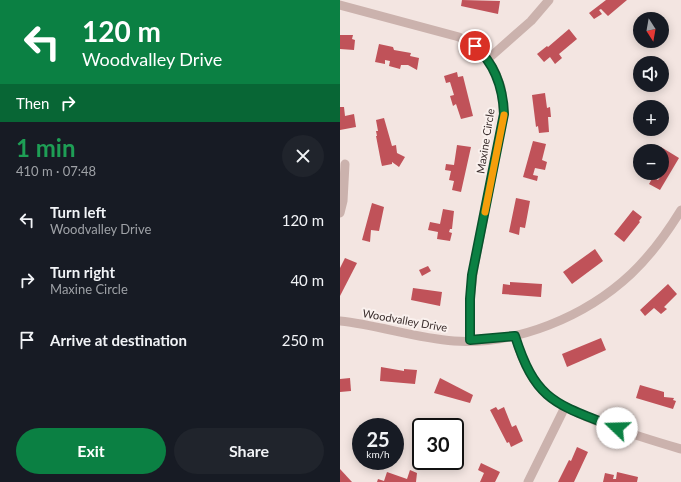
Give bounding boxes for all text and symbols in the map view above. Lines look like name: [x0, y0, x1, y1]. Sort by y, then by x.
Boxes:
north arrow: [633, 12, 669, 48]
map controls: [633, 12, 669, 180]
text: 120 m: [82, 14, 161, 48]
icon: left: [16, 16, 68, 68]
pin: [458, 29, 492, 63]
icon: arrive: [464, 35, 486, 57]
text: Woodvalley Drive: [82, 48, 222, 70]
button: sound: [633, 56, 669, 92]
icon: right: [57, 92, 79, 114]
text: Then: [16, 94, 49, 112]
button: +: [633, 100, 669, 136]
street label: Maxine Circle: [473, 107, 497, 175]
text: 1 min: [16, 133, 76, 162]
button: close: [282, 135, 324, 177]
button: −: [633, 144, 669, 180]
text: 410 m · 07:48: [16, 163, 96, 179]
text: Turn left: [50, 203, 106, 221]
icon: left: [16, 209, 38, 231]
text: 120 m: [282, 211, 324, 229]
text: Woodvalley Drive: [50, 221, 151, 237]
text: Turn right: [50, 263, 115, 281]
icon: right: [16, 269, 38, 291]
text: 40 m: [290, 271, 324, 289]
text: Maxine Circle: [50, 281, 128, 297]
street label: Woodvalley Drive: [362, 306, 449, 334]
icon: arrive: [16, 329, 38, 351]
text: Arrive at destination: [50, 331, 187, 349]
text: 250 m: [282, 331, 324, 349]
position arrow: [596, 407, 638, 449]
speed limit sign: 30: [412, 418, 464, 470]
text: 25: [366, 427, 390, 451]
button: Exit: [16, 428, 166, 474]
button: Share: [174, 428, 324, 474]
text: km/h: [366, 448, 390, 460]

